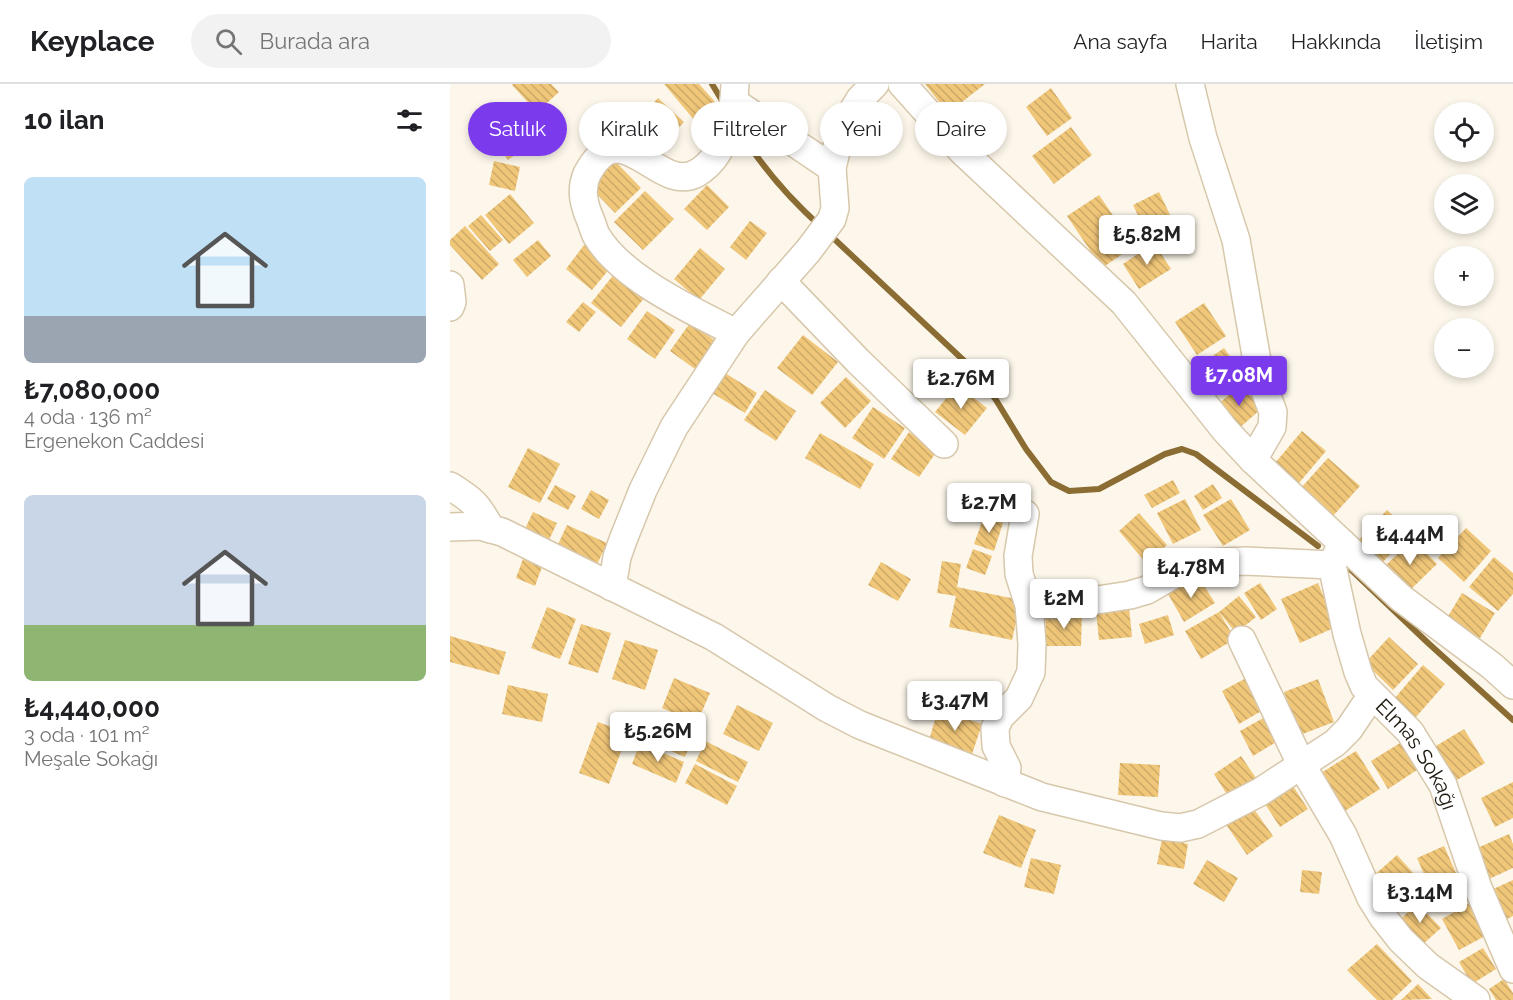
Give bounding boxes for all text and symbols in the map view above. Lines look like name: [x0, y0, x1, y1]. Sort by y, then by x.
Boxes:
search box: [191, 14, 611, 68]
text: Keyplace: [30, 25, 155, 58]
icon: search: [212, 25, 245, 58]
text: Burada ara: [260, 28, 370, 54]
text: Ana sayfa: [1073, 29, 1168, 54]
text: Harita: [1201, 29, 1258, 54]
text: Hakkında: [1291, 29, 1381, 54]
text: İletişim: [1414, 29, 1483, 54]
chip: Satılık: [468, 102, 567, 156]
chip: Kiralık: [579, 102, 679, 156]
chip: Filtreler: [691, 102, 808, 156]
chip: Yeni: [820, 102, 903, 156]
chip: Daire: [915, 102, 1007, 156]
map controls: [1434, 102, 1494, 378]
button: locate: [1434, 102, 1494, 162]
icon: filters: [393, 104, 426, 137]
text: 10 ilan: [24, 105, 105, 135]
button: layers: [1434, 174, 1494, 234]
pin: ₺5.82M: [1098, 215, 1196, 266]
icon: home: [171, 216, 279, 324]
text: ₺5.82M: [1113, 222, 1181, 246]
button: +: [1434, 246, 1494, 306]
button: −: [1434, 318, 1494, 378]
pin: ₺7.08M: [1190, 356, 1288, 407]
pin: ₺2.76M: [912, 359, 1010, 410]
text: ₺7.08M: [1205, 363, 1273, 387]
text: ₺2.76M: [927, 366, 995, 390]
text: ₺7,080,000: [24, 375, 160, 405]
text: 4 oda · 136 m²: [24, 405, 152, 429]
text: Ergenekon Caddesi: [24, 429, 204, 453]
pin: ₺2.7M: [947, 483, 1031, 534]
text: ₺2.7M: [961, 490, 1017, 514]
pin: ₺4.44M: [1361, 515, 1459, 566]
text: ₺4.44M: [1376, 522, 1444, 546]
icon: home: [171, 534, 279, 642]
pin: ₺4.78M: [1142, 548, 1240, 599]
text: ₺4.78M: [1157, 555, 1225, 579]
pin: ₺2M: [1035, 579, 1093, 630]
text: ₺2M: [1044, 586, 1084, 610]
pin: ₺3.47M: [906, 681, 1004, 732]
text: ₺3.47M: [921, 688, 989, 712]
text: ₺4,440,000: [24, 693, 160, 723]
street label: Elmas Sokağı: [1371, 693, 1463, 813]
pin: ₺5.26M: [609, 712, 707, 763]
text: ₺5.26M: [624, 719, 692, 743]
text: 3 oda · 101 m²: [24, 723, 150, 747]
text: Meşale Sokağı: [24, 747, 158, 771]
pin: ₺3.14M: [1371, 873, 1469, 924]
text: ₺3.14M: [1387, 880, 1453, 904]

